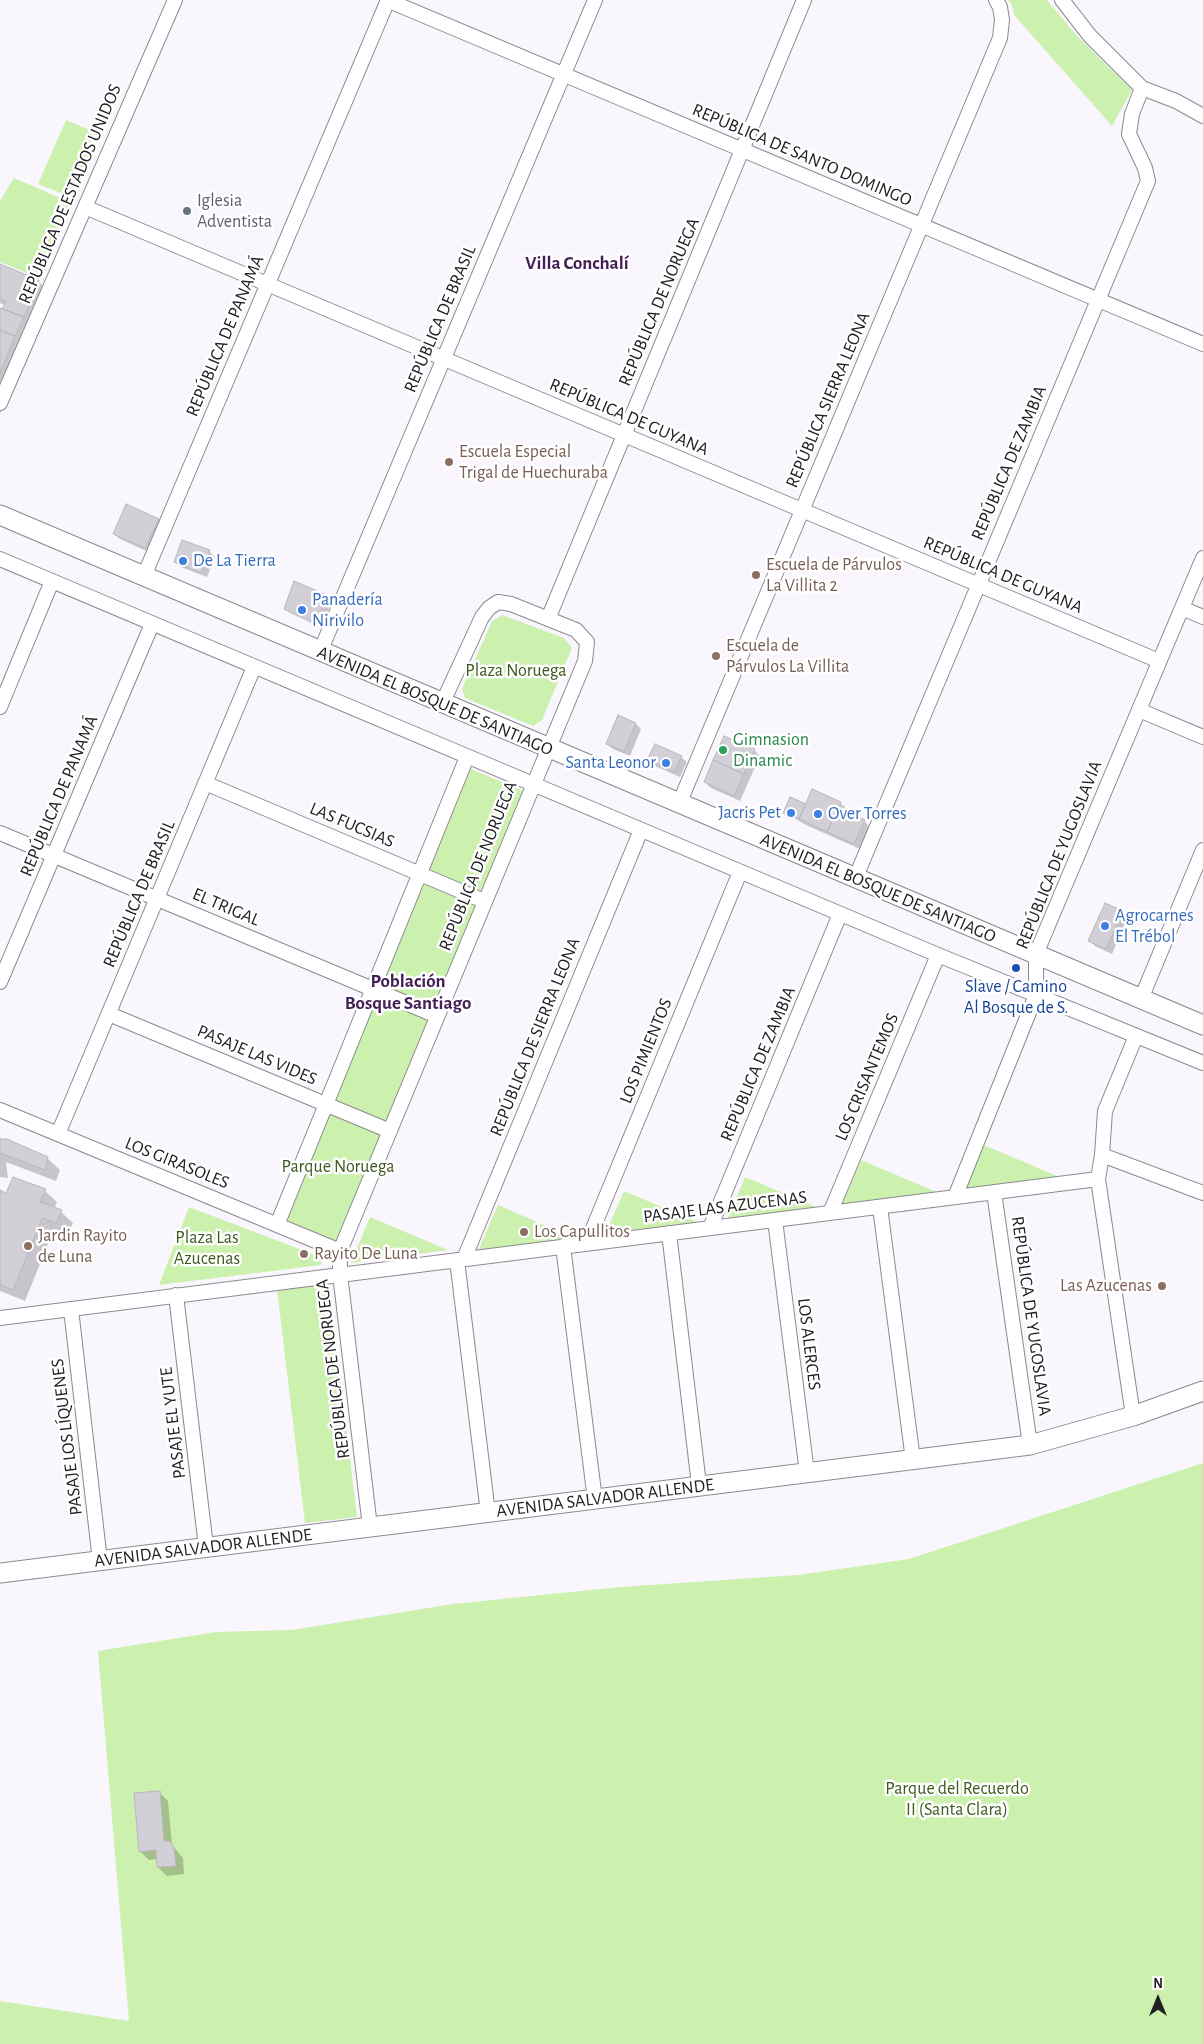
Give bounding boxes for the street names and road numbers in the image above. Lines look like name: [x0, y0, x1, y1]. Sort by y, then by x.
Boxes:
street label: REPÚBLICA DE ESTADOS UNIDOS: [14, 81, 126, 307]
street label: REPÚBLICA DE SANTO DOMINGO: [689, 99, 915, 211]
street label: REPÚBLICA DE NORUEGA: [614, 215, 704, 389]
street label: REPÚBLICA DE BRASIL: [399, 242, 481, 396]
street label: REPÚBLICA DE PANAMÁ: [181, 252, 269, 420]
street label: REPÚBLICA SIERRA LEONA: [781, 309, 875, 491]
street label: REPÚBLICA DE GUYANA: [546, 374, 712, 460]
street label: REPÚBLICA DE ZAMBIA: [967, 382, 1051, 544]
street label: REPÚBLICA DE GUYANA: [920, 532, 1086, 618]
street label: AVENIDA EL BOSQUE DE SANTIAGO: [314, 641, 556, 761]
street label: REPÚBLICA DE PANAMÁ: [15, 712, 103, 880]
street label: REPÚBLICA DE YUGOSLAVIA: [1011, 758, 1107, 952]
street label: REPÚBLICA DE NORUEGA: [434, 778, 522, 954]
street label: LAS FUCSIAS: [306, 797, 398, 853]
street label: REPÚBLICA DE BRASIL: [98, 817, 180, 971]
street label: AVENIDA EL BOSQUE DE SANTIAGO: [757, 828, 999, 948]
street label: EL TRIGAL: [189, 883, 263, 931]
street label: REPÚBLICA DE SIERRA LEONA: [485, 935, 585, 1139]
street label: REPÚBLICA DE ZAMBIA: [716, 983, 800, 1145]
street label: LOS PIMIENTOS: [615, 995, 677, 1107]
street label: LOS CRISANTEMOS: [830, 1010, 904, 1144]
street label: PASAJE LAS VIDES: [194, 1020, 320, 1090]
street label: LOS GIRASOLES: [122, 1132, 232, 1194]
street label: PASAJE LAS AZUCENAS: [642, 1186, 808, 1228]
street label: REPÚBLICA DE YUGOSLAVIA: [1006, 1215, 1056, 1417]
street label: REPÚBLICA DE NORUEGA: [311, 1278, 355, 1460]
street label: LOS ALERCES: [793, 1297, 825, 1391]
street label: PASAJE LOS LÍQUENES: [47, 1357, 87, 1517]
street label: PASAJE EL YUTE: [155, 1366, 191, 1480]
street label: AVENIDA SALVADOR ALLENDE: [495, 1474, 715, 1522]
street label: AVENIDA SALVADOR ALLENDE: [93, 1524, 313, 1572]

